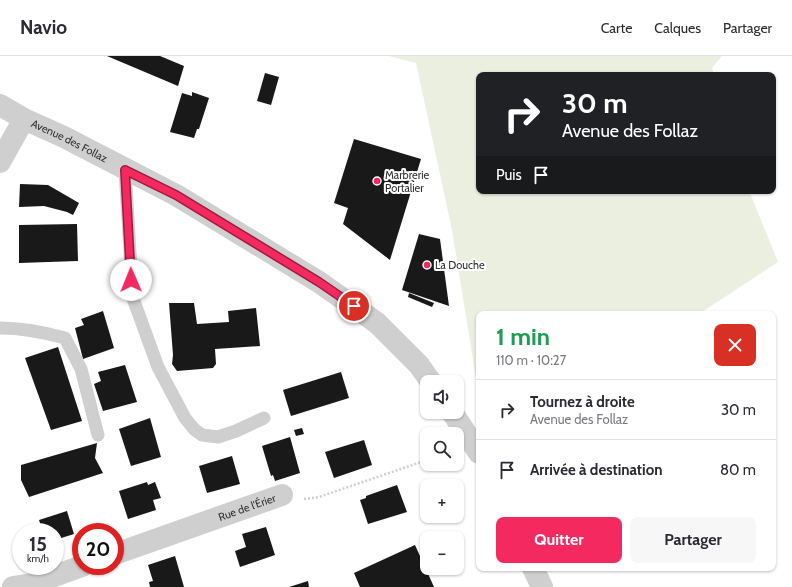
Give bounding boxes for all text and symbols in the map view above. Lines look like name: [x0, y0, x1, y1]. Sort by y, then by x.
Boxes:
text: Navio: [20, 16, 67, 39]
text: Carte: [601, 19, 632, 37]
text: Calques: [654, 19, 701, 37]
text: Partager: [723, 19, 772, 37]
text: 30 m: [562, 86, 628, 120]
icon: right: [496, 88, 548, 140]
street label: Avenue des Follaz: [29, 116, 110, 165]
text: Avenue des Follaz: [562, 120, 698, 142]
icon: arrive: [530, 164, 552, 186]
text: Puis: [496, 166, 522, 184]
place label: Marbrerie Portalier: [385, 168, 430, 195]
marker: Marbrerie Portalier: [372, 176, 382, 186]
place label: La Douche: [435, 258, 485, 272]
position arrow: [110, 259, 152, 301]
marker: La Douche: [422, 260, 432, 270]
pin: [337, 289, 371, 323]
icon: arrive: [343, 295, 365, 317]
text: 1 min: [496, 322, 550, 351]
button: close: [714, 324, 756, 366]
text: 110 m · 10:27: [496, 352, 566, 368]
map controls: [420, 375, 464, 575]
button: sound: [420, 375, 464, 419]
text: Tournez à droite: [530, 393, 635, 411]
icon: right: [496, 399, 518, 421]
text: 30 m: [721, 401, 756, 419]
text: Avenue des Follaz: [530, 411, 628, 427]
button: search: [420, 427, 464, 471]
icon: arrive: [496, 459, 518, 481]
text: Arrivée à destination: [530, 461, 662, 479]
text: 80 m: [720, 461, 756, 479]
button: +: [420, 479, 464, 523]
street label: Rue de l'Érier: [216, 491, 278, 524]
button: Quitter: [496, 517, 622, 563]
button: Partager: [630, 517, 756, 563]
speed limit sign: 20: [72, 523, 124, 575]
button: −: [420, 531, 464, 575]
text: 15: [29, 532, 47, 556]
text: km/h: [27, 552, 49, 565]

